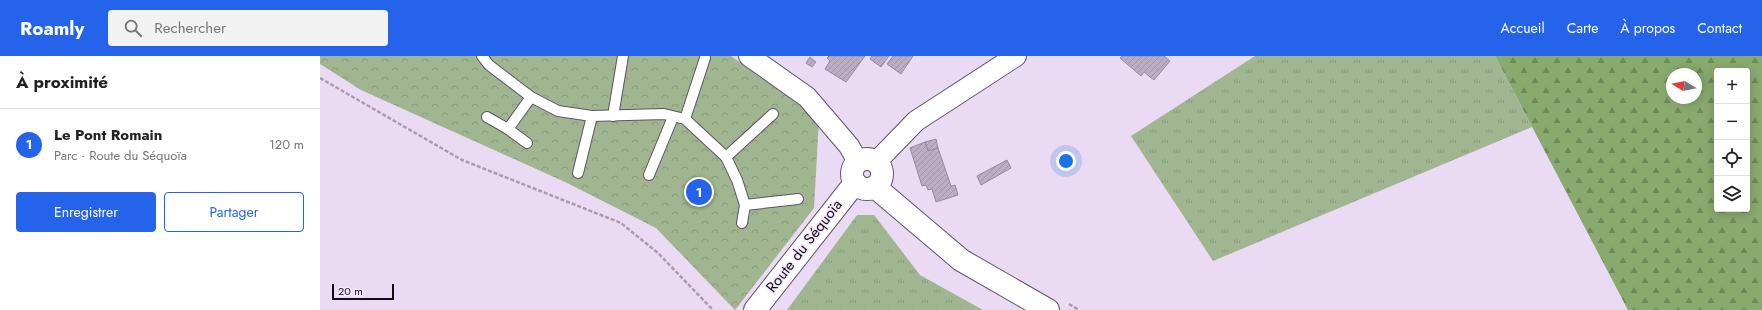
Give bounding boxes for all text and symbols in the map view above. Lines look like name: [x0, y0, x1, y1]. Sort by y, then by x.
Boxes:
search box: [108, 10, 388, 46]
text: Roamly: [20, 15, 84, 42]
icon: search: [122, 17, 144, 39]
text: Rechercher: [154, 17, 226, 39]
text: Accueil: [1501, 18, 1545, 38]
text: Carte: [1567, 18, 1598, 38]
text: À propos: [1620, 18, 1675, 38]
text: Contact: [1697, 18, 1742, 38]
north arrow: [1666, 68, 1702, 104]
map controls: [1714, 68, 1750, 212]
button: +: [1714, 68, 1750, 104]
text: À proximité: [16, 70, 108, 94]
button: −: [1714, 104, 1750, 140]
text: Le Pont Romain: [54, 124, 162, 146]
text: 1: [26, 135, 32, 154]
text: 120 m: [269, 135, 304, 154]
button: locate: [1714, 140, 1750, 176]
text: Parc · Route du Séquoïa: [54, 146, 187, 165]
your location: [1056, 151, 1076, 171]
button: layers: [1714, 176, 1750, 212]
pin: 1: [686, 177, 712, 207]
button: Enregistrer: [16, 192, 156, 232]
button: Partager: [164, 192, 304, 232]
street label: Route du Séquoïa: [761, 195, 847, 297]
scale bar: [332, 282, 394, 301]
text: 20 m: [338, 283, 363, 299]

